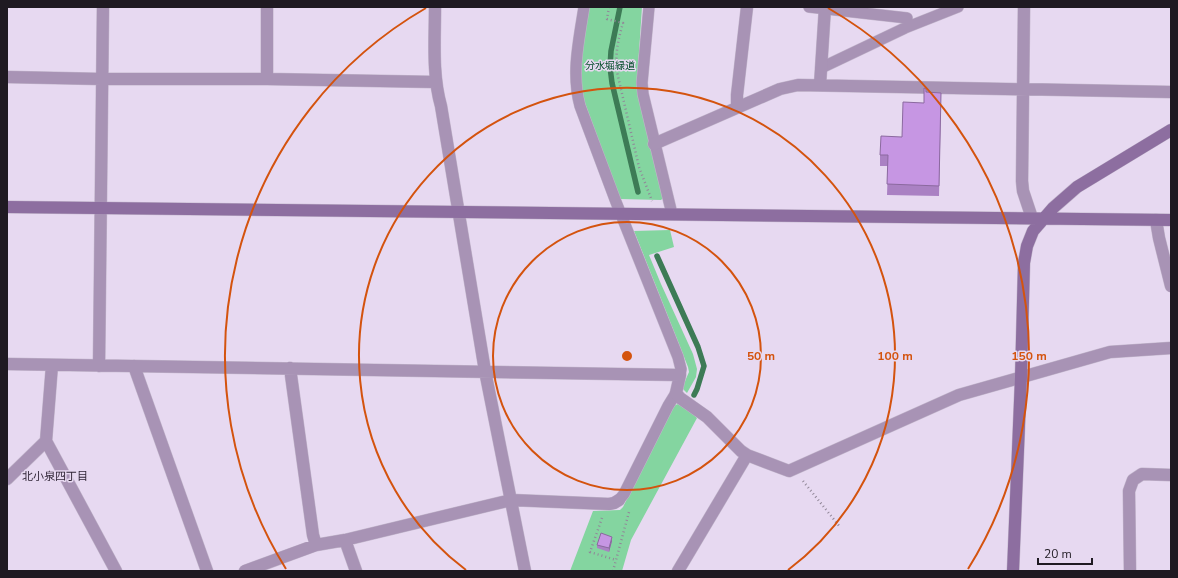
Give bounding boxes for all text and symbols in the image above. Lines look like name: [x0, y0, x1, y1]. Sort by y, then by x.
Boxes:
park label: 分水堀緑道: [585, 59, 635, 73]
text: 50 m: [747, 348, 775, 364]
text: 100 m: [877, 348, 913, 364]
text: 150 m: [1011, 348, 1047, 364]
centre of rings: [620, 349, 634, 363]
district label: 北小泉四丁目: [22, 469, 88, 484]
scale bar: [1038, 540, 1092, 566]
text: 20 m: [1044, 546, 1072, 562]

